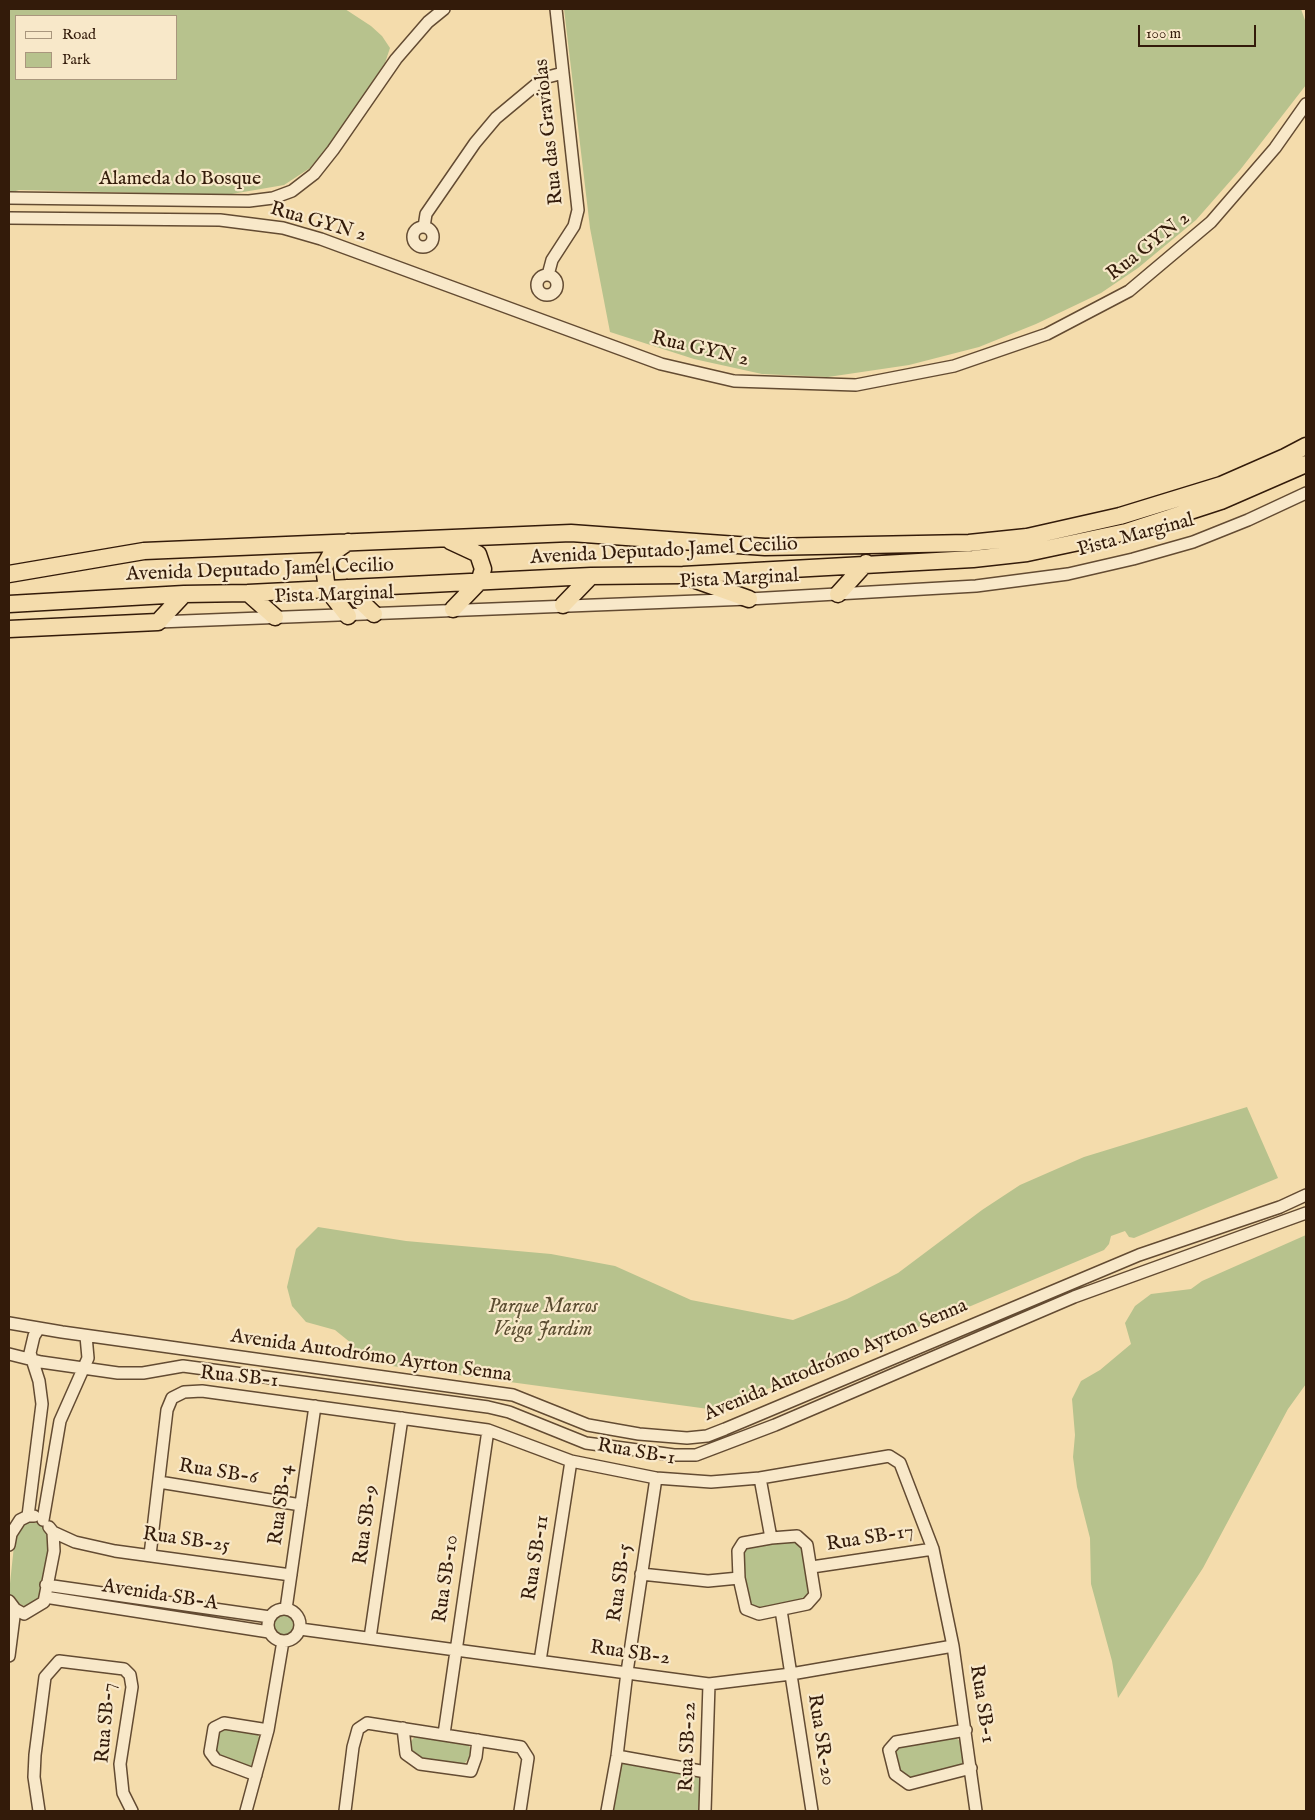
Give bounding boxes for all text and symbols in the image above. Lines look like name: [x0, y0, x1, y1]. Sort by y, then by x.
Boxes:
legend: [15, 15, 178, 80]
scale bar: [1140, 15, 1258, 47]
text: 100 m: [1146, 24, 1181, 43]
text: Road: [62, 25, 96, 44]
text: Park: [62, 50, 91, 69]
street label: Rua das Graviolas: [530, 58, 570, 206]
street label: Alameda do Bosque: [99, 168, 261, 192]
street label: Rua GYN 2: [267, 198, 369, 248]
street label: Rua GYN 2: [1103, 207, 1195, 287]
street label: Rua GYN 2: [649, 327, 751, 373]
street label: Pista Marginal: [1075, 509, 1197, 563]
street label: Avenida Deputado Jamel Cecilio: [530, 533, 798, 571]
street label: Avenida Deputado Jamel Cecilio: [126, 554, 394, 588]
street label: Pista Marginal: [679, 565, 799, 595]
street label: Pista Marginal: [274, 582, 394, 610]
street label: Avenida Autodrómo Ayrton Senna: [701, 1295, 971, 1427]
park label: Parque Marcos Veiga Jardim: [488, 1296, 598, 1343]
street label: Avenida Autodrómo Ayrton Senna: [229, 1325, 513, 1389]
street label: Rua SB-1: [199, 1362, 279, 1394]
street label: Rua SB-1: [595, 1434, 677, 1472]
street label: Rua SB-6: [177, 1455, 259, 1491]
street label: Rua SB-4: [264, 1463, 300, 1547]
street label: Rua SB-9: [350, 1484, 384, 1566]
street label: Rua SB-11: [518, 1514, 556, 1602]
street label: Rua SB-17: [825, 1520, 915, 1558]
street label: Rua SB-25: [141, 1523, 231, 1559]
street label: Rua SB-10: [429, 1534, 465, 1624]
street label: Rua SB-5: [604, 1542, 638, 1624]
street label: Avenida SB-A: [100, 1575, 220, 1617]
street label: Rua SB-2: [588, 1637, 672, 1671]
street label: Rua SB-1: [963, 1663, 999, 1745]
street label: Rua SB-7: [92, 1682, 122, 1764]
street label: Rua SR-20: [801, 1693, 839, 1787]
street label: Rua SB-22: [675, 1702, 703, 1792]

